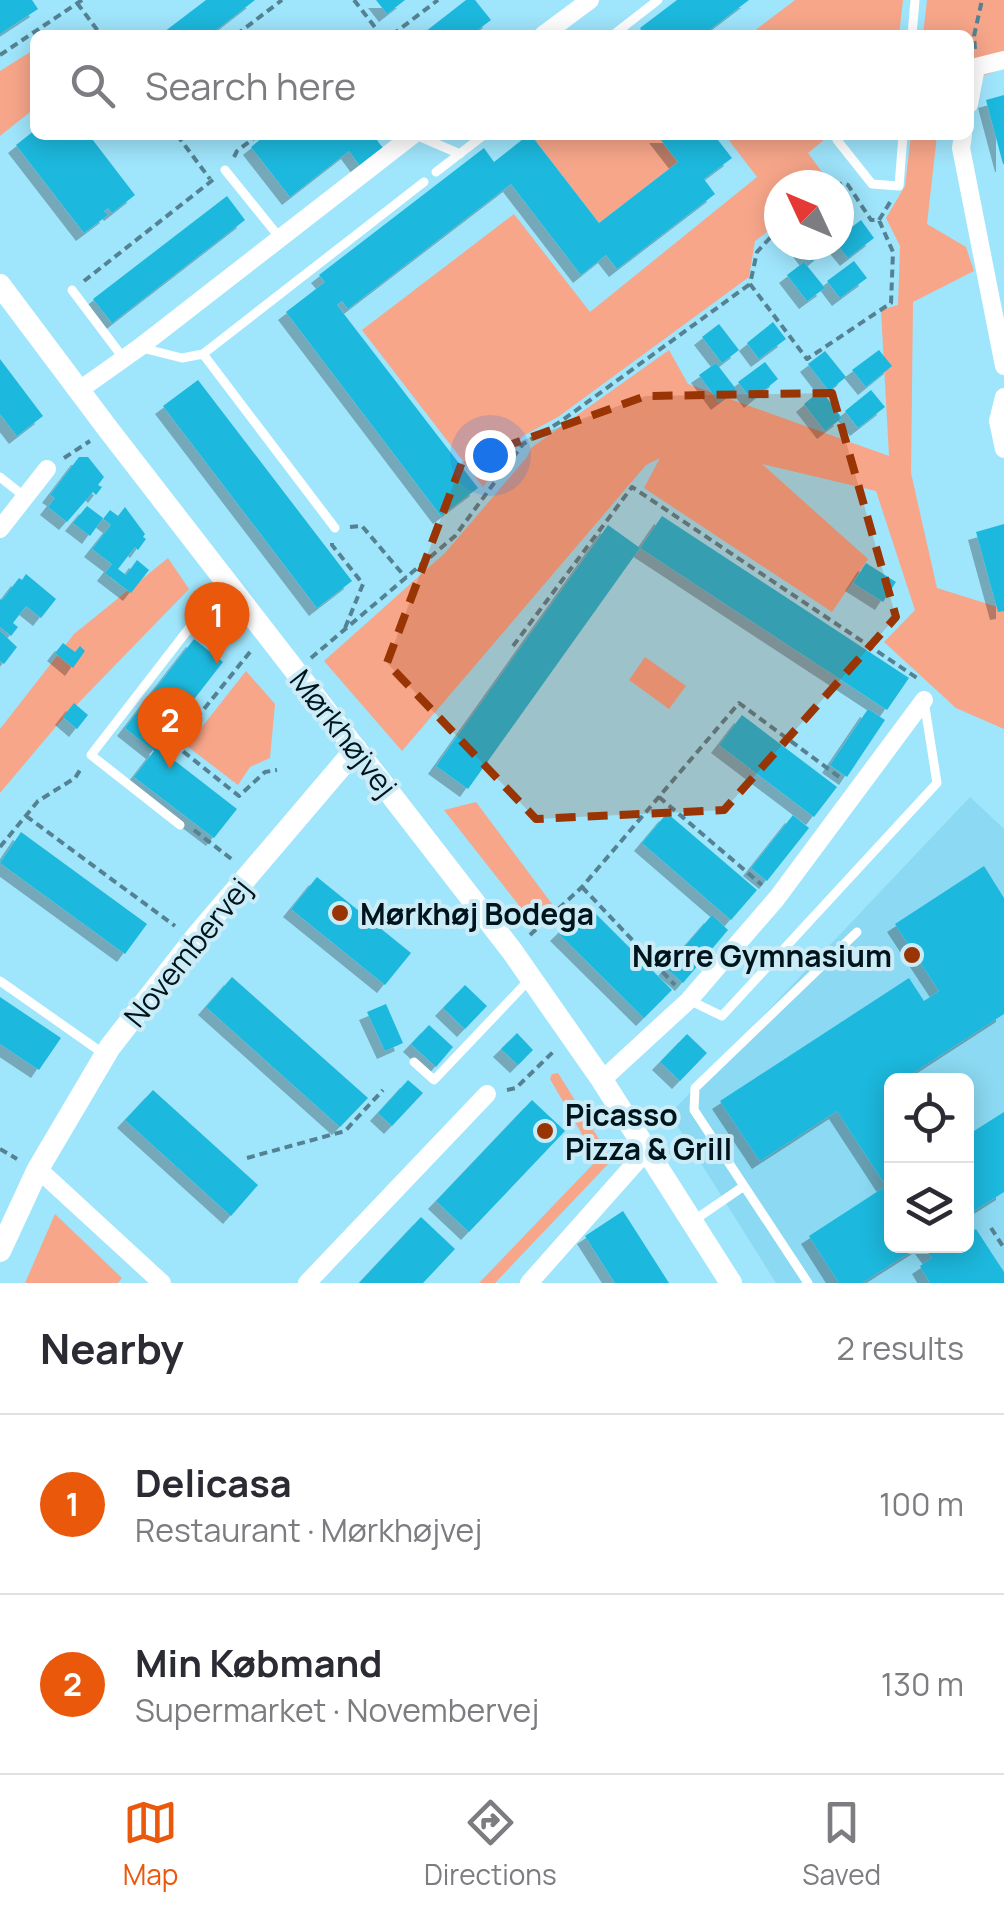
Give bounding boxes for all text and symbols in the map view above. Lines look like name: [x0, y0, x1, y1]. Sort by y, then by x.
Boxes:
search box: [30, 30, 974, 140]
icon: search: [65, 58, 120, 113]
text: Search here: [145, 59, 356, 111]
north arrow: [764, 170, 854, 260]
your location: [465, 430, 516, 481]
pin: 1: [184, 582, 250, 664]
street label: Mørkhøjvej: [281, 661, 407, 805]
pin: 2: [138, 686, 202, 769]
street label: Novembervej: [114, 869, 260, 1035]
place label: Mørkhøj Bodega: [360, 893, 594, 934]
marker: Mørkhøj Bodega: [329, 902, 351, 924]
place label: Nørre Gymnasium: [632, 935, 892, 976]
marker: Nørre Gymnasium: [901, 944, 923, 966]
map controls: [884, 1073, 974, 1253]
button: locate: [884, 1073, 974, 1163]
place label: Picasso Pizza & Grill: [565, 1094, 732, 1169]
marker: Picasso Pizza & Grill: [534, 1120, 556, 1142]
button: layers: [884, 1163, 974, 1253]
text: Nearby: [40, 1319, 184, 1377]
text: 2 results: [837, 1326, 964, 1370]
text: Delicasa: [135, 1456, 292, 1508]
text: 1: [65, 1482, 80, 1526]
text: 100 m: [879, 1482, 964, 1526]
text: Restaurant · Mørkhøjvej: [135, 1508, 482, 1552]
text: Min Købmand: [135, 1636, 382, 1688]
text: 2: [63, 1662, 82, 1706]
text: 130 m: [881, 1662, 964, 1706]
text: Supermarket · Novembervej: [135, 1688, 539, 1732]
tab: Map: [123, 1795, 178, 1893]
tab: Directions: [424, 1795, 557, 1893]
tab: Saved: [802, 1795, 881, 1893]

